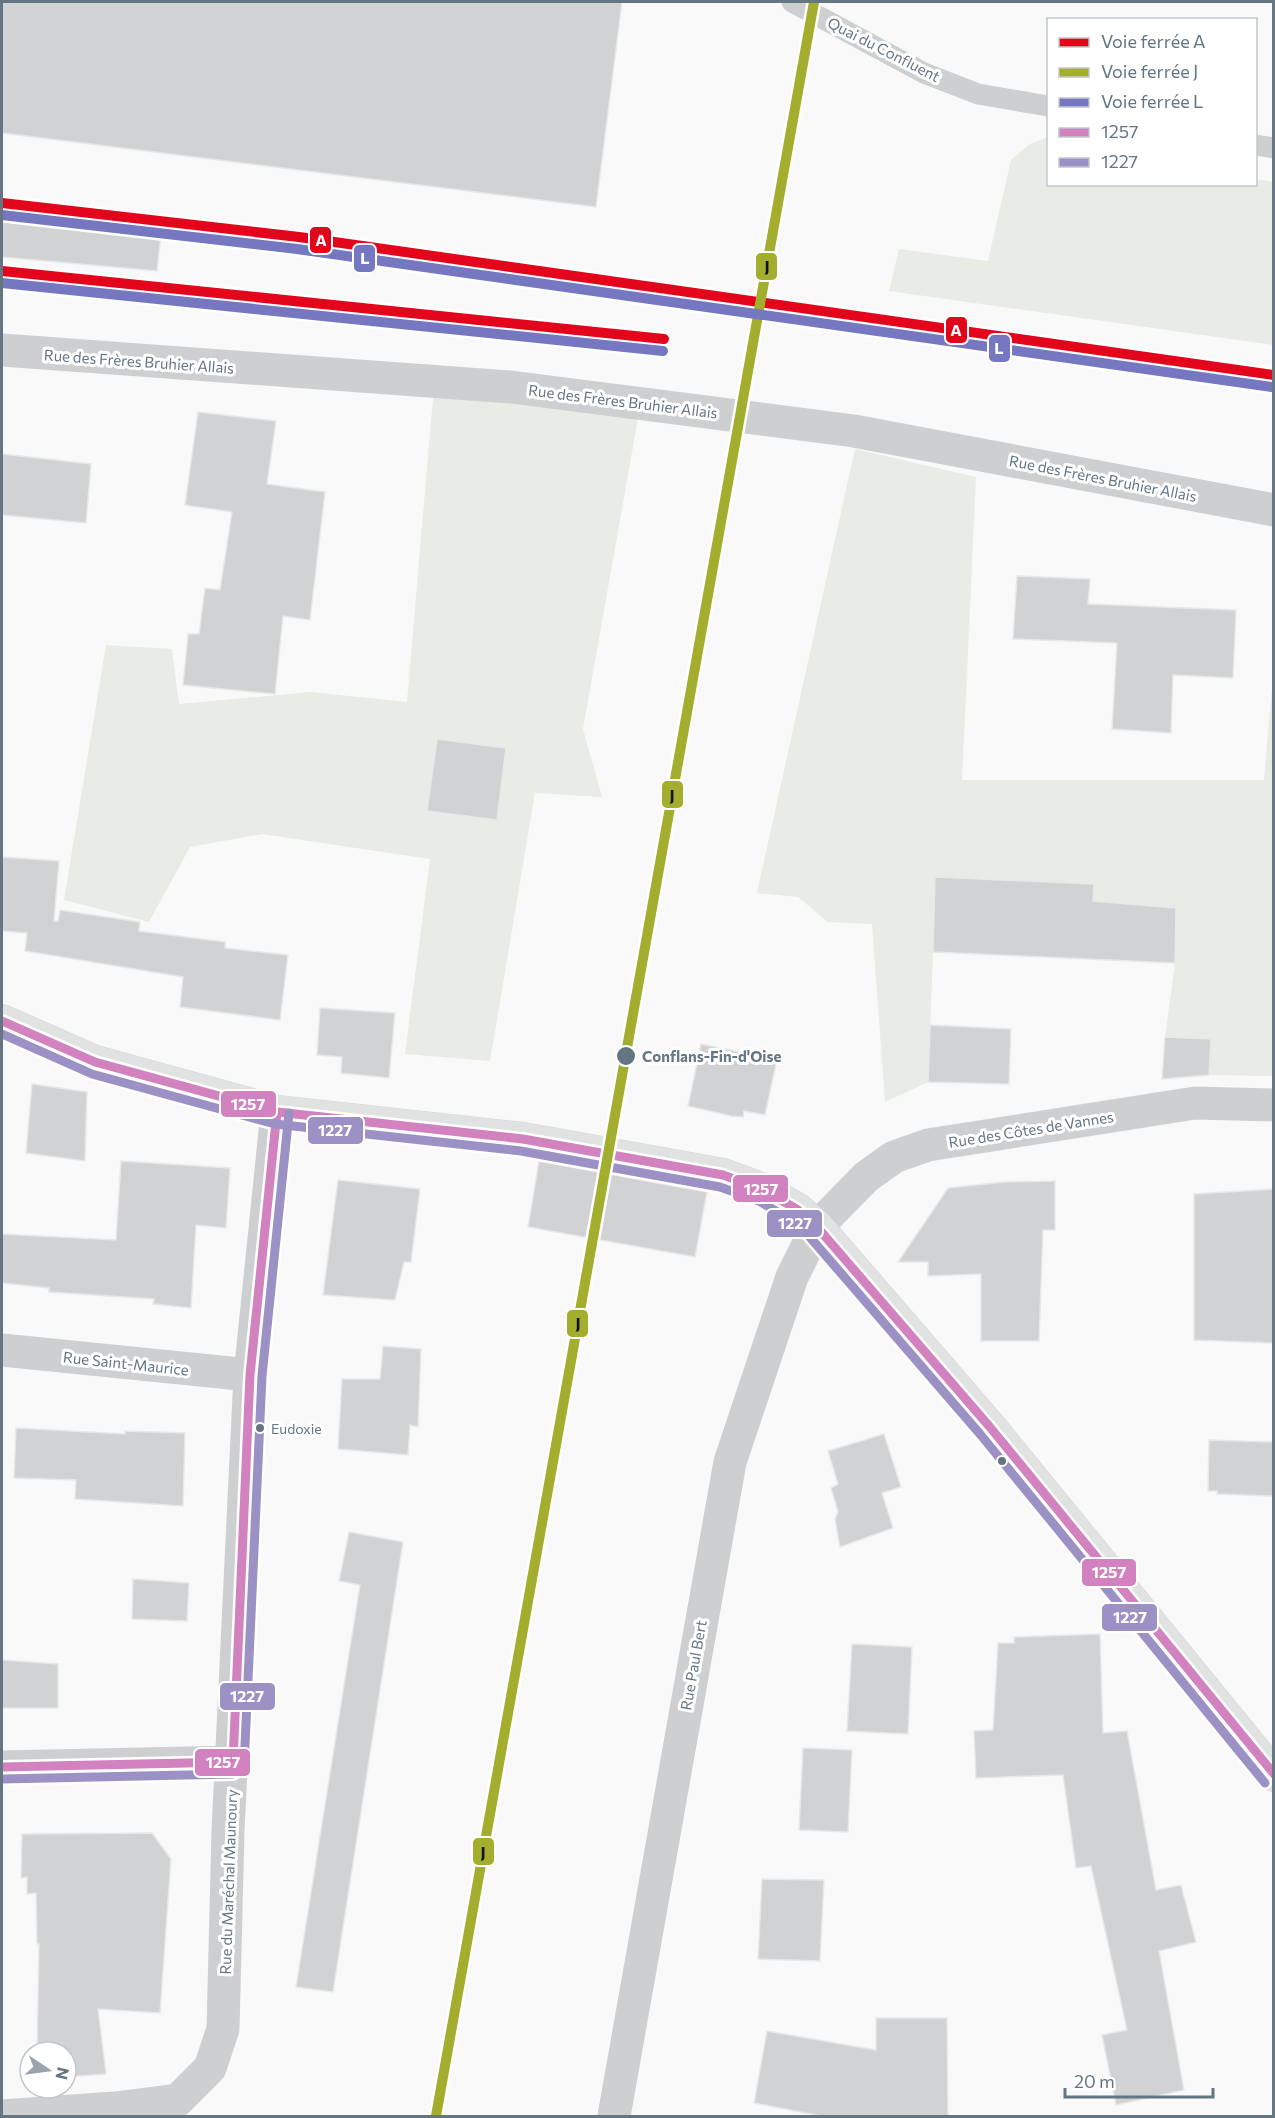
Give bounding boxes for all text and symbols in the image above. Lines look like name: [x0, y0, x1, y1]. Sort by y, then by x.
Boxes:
street label: Quai du Confluent: [825, 13, 943, 85]
legend: [1047, 18, 1257, 186]
text: Voie ferrée A: [1101, 30, 1206, 52]
text: Voie ferrée J: [1101, 60, 1198, 82]
text: Voie ferrée L: [1101, 90, 1203, 112]
text: 1257: [1101, 120, 1139, 142]
text: 1227: [1101, 150, 1138, 172]
line badge: A: [309, 226, 332, 254]
text: A: [315, 230, 327, 249]
line badge: L: [353, 244, 376, 273]
text: L: [360, 248, 370, 267]
line badge: J: [755, 252, 778, 281]
text: J: [764, 256, 770, 275]
line badge: A: [945, 316, 968, 344]
text: A: [950, 320, 962, 339]
line badge: L: [988, 334, 1011, 363]
text: L: [994, 338, 1004, 357]
street label: Rue des Frères Bruhier Allais: [43, 345, 235, 377]
street label: Rue des Frères Bruhier Allais: [527, 380, 719, 422]
street label: Rue des Frères Bruhier Allais: [1008, 451, 1198, 505]
line badge: J: [661, 780, 684, 809]
text: J: [669, 785, 675, 804]
marker: Conflans-Fin-d'Oise: [615, 1045, 637, 1067]
place label: Conflans-Fin-d'Oise: [642, 1047, 782, 1065]
line badge: 1257: [220, 1090, 277, 1118]
text: 1257: [231, 1094, 265, 1113]
street label: Rue des Côtes de Vannes: [947, 1107, 1115, 1151]
line badge: 1227: [307, 1116, 364, 1145]
text: 1227: [318, 1120, 352, 1139]
line badge: 1257: [732, 1174, 789, 1203]
text: 1257: [744, 1179, 778, 1198]
line badge: 1227: [766, 1209, 823, 1238]
text: 1227: [778, 1213, 812, 1232]
line badge: J: [566, 1309, 589, 1338]
text: J: [575, 1313, 581, 1332]
street label: Rue Saint-Maurice: [62, 1347, 190, 1379]
place label: Eudoxie: [271, 1420, 322, 1437]
marker: Eudoxie: [254, 1422, 266, 1434]
unlabelled marker: [996, 1455, 1008, 1467]
line badge: 1257: [1081, 1558, 1137, 1587]
text: 1257: [1092, 1562, 1126, 1581]
line badge: 1227: [1101, 1603, 1158, 1632]
text: 1227: [1113, 1607, 1147, 1626]
street label: Rue Paul Bert: [676, 1619, 710, 1711]
line badge: 1227: [219, 1682, 276, 1711]
text: 1227: [230, 1686, 264, 1705]
line badge: 1257: [194, 1748, 251, 1777]
text: 1257: [206, 1752, 240, 1771]
street label: Rue du Maréchal Maunoury: [216, 1789, 240, 1975]
line badge: J: [472, 1837, 495, 1866]
text: J: [480, 1842, 486, 1861]
north arrow: [18, 2040, 78, 2100]
scale bar: [1065, 2061, 1214, 2099]
text: N: [52, 2066, 74, 2081]
text: 20 m: [1074, 2070, 1115, 2092]

